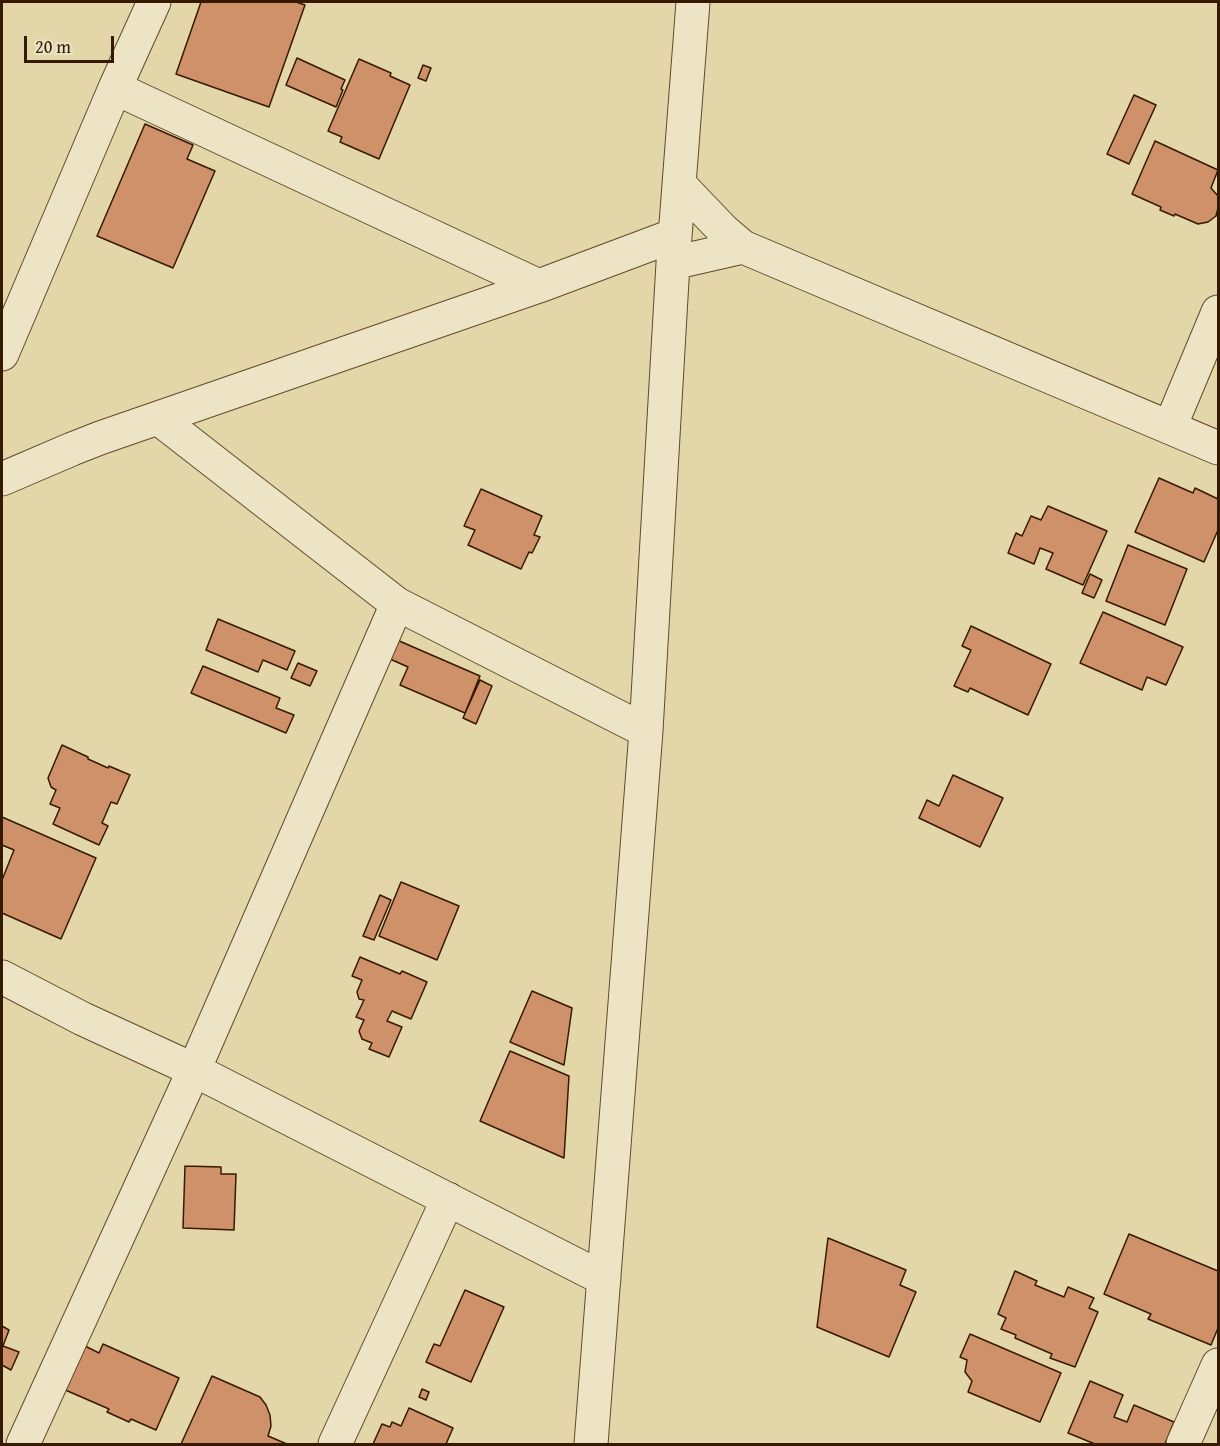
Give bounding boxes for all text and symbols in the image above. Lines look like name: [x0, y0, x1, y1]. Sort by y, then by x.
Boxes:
scale bar: [27, 24, 117, 62]
text: 20 m: [35, 33, 71, 60]

